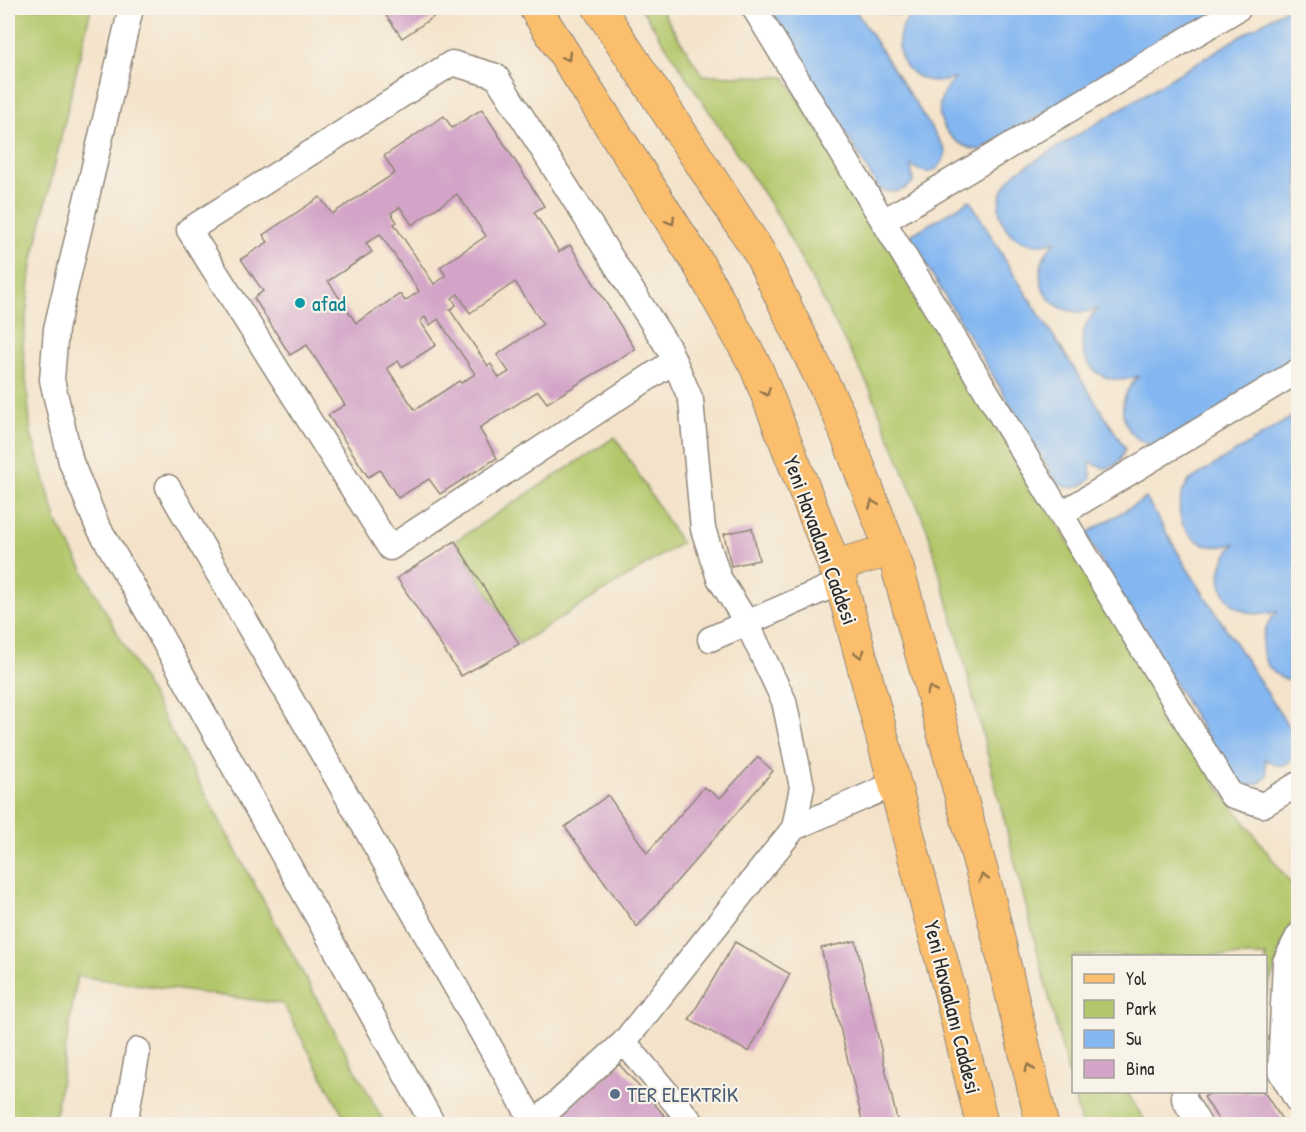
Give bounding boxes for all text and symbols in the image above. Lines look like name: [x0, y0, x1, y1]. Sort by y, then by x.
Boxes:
one-way arrow: [559, 51, 571, 61]
one-way arrow: [664, 215, 675, 226]
place label: afad: [312, 288, 346, 318]
marker: afad: [293, 296, 307, 310]
one-way arrow: [758, 386, 771, 397]
street label: Yeni Havaalanı Caddesi: [776, 451, 866, 629]
one-way arrow: [868, 499, 881, 510]
one-way arrow: [853, 648, 865, 659]
one-way arrow: [926, 685, 939, 695]
one-way arrow: [978, 873, 990, 884]
street label: Yeni Havaalanı Caddesi: [917, 917, 989, 1097]
legend: [1072, 955, 1267, 1093]
text: Yol: [1126, 966, 1146, 991]
text: Park: [1126, 996, 1157, 1021]
text: Su: [1126, 1026, 1141, 1051]
text: Bina: [1126, 1056, 1154, 1081]
one-way arrow: [1023, 1063, 1036, 1073]
place label: TER ELEKTRİK: [627, 1079, 739, 1109]
marker: TER ELEKTRİK: [608, 1087, 622, 1101]

